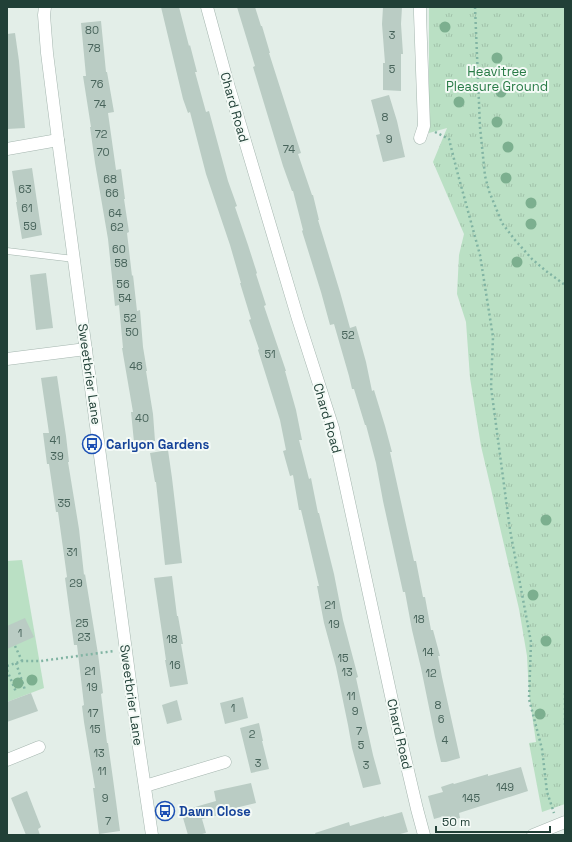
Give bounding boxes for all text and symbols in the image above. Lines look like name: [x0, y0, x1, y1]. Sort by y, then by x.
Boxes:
house number: 80: [85, 23, 99, 37]
house number: 3: [389, 28, 396, 42]
house number: 78: [87, 41, 101, 55]
house number: 5: [389, 62, 396, 76]
park label: Heavitree Pleasure Ground: [446, 63, 548, 95]
street label: Chard Road: [216, 70, 253, 144]
house number: 76: [91, 77, 104, 91]
house number: 74: [94, 97, 106, 111]
house number: 8: [382, 110, 389, 124]
house number: 72: [95, 127, 108, 141]
house number: 9: [386, 132, 393, 146]
house number: 74: [283, 142, 295, 156]
house number: 70: [96, 145, 110, 159]
house number: 68: [103, 172, 117, 186]
house number: 63: [18, 182, 32, 196]
house number: 66: [105, 186, 119, 200]
house number: 61: [21, 201, 33, 215]
house number: 64: [108, 206, 122, 220]
house number: 59: [23, 219, 37, 233]
house number: 62: [110, 220, 124, 234]
house number: 60: [112, 242, 126, 256]
house number: 58: [114, 256, 128, 270]
house number: 56: [116, 277, 130, 291]
house number: 54: [118, 291, 132, 305]
house number: 52: [123, 311, 137, 325]
street label: Sweetbrier Lane: [74, 322, 105, 426]
house number: 50: [125, 325, 139, 339]
house number: 52: [341, 328, 355, 342]
house number: 51: [264, 347, 276, 361]
house number: 46: [129, 359, 143, 373]
street label: Chard Road: [309, 381, 346, 455]
house number: 40: [135, 411, 149, 425]
house number: 41: [49, 433, 61, 447]
bus stop icon: Carlyon Gardens: [81, 433, 103, 455]
place label: Carlyon Gardens: [106, 436, 210, 453]
house number: 39: [50, 449, 64, 463]
house number: 35: [57, 496, 71, 510]
house number: 31: [66, 545, 78, 559]
house number: 29: [69, 576, 83, 590]
house number: 21: [324, 598, 336, 612]
house number: 18: [413, 612, 425, 626]
house number: 25: [75, 616, 89, 630]
house number: 19: [328, 617, 340, 631]
house number: 1: [18, 626, 22, 640]
house number: 23: [77, 630, 91, 644]
house number: 18: [166, 632, 178, 646]
street label: Sweetbrier Lane: [116, 643, 147, 747]
house number: 14: [422, 645, 434, 659]
house number: 15: [337, 651, 349, 665]
house number: 16: [169, 658, 181, 672]
house number: 21: [84, 664, 96, 678]
house number: 13: [341, 665, 353, 679]
house number: 12: [425, 666, 437, 680]
house number: 19: [86, 680, 98, 694]
house number: 11: [346, 689, 356, 703]
street label: Chard Road: [383, 697, 416, 771]
house number: 8: [435, 698, 442, 712]
house number: 1: [231, 701, 235, 715]
house number: 9: [352, 704, 359, 718]
house number: 17: [88, 706, 98, 720]
house number: 6: [438, 712, 445, 726]
house number: 15: [89, 722, 101, 736]
house number: 7: [356, 724, 362, 738]
house number: 2: [249, 727, 256, 741]
house number: 4: [442, 733, 449, 747]
house number: 5: [358, 738, 365, 752]
house number: 13: [93, 746, 105, 760]
house number: 3: [255, 756, 262, 770]
house number: 3: [363, 758, 370, 772]
house number: 11: [97, 764, 107, 778]
house number: 149: [496, 780, 514, 794]
house number: 9: [102, 791, 109, 805]
house number: 145: [462, 791, 480, 805]
bus stop icon: Dawn Close: [154, 800, 176, 822]
place label: Dawn Close: [179, 803, 251, 820]
scale bar: [436, 808, 550, 834]
house number: 7: [105, 814, 111, 828]
text: 50 m: [442, 814, 470, 830]

